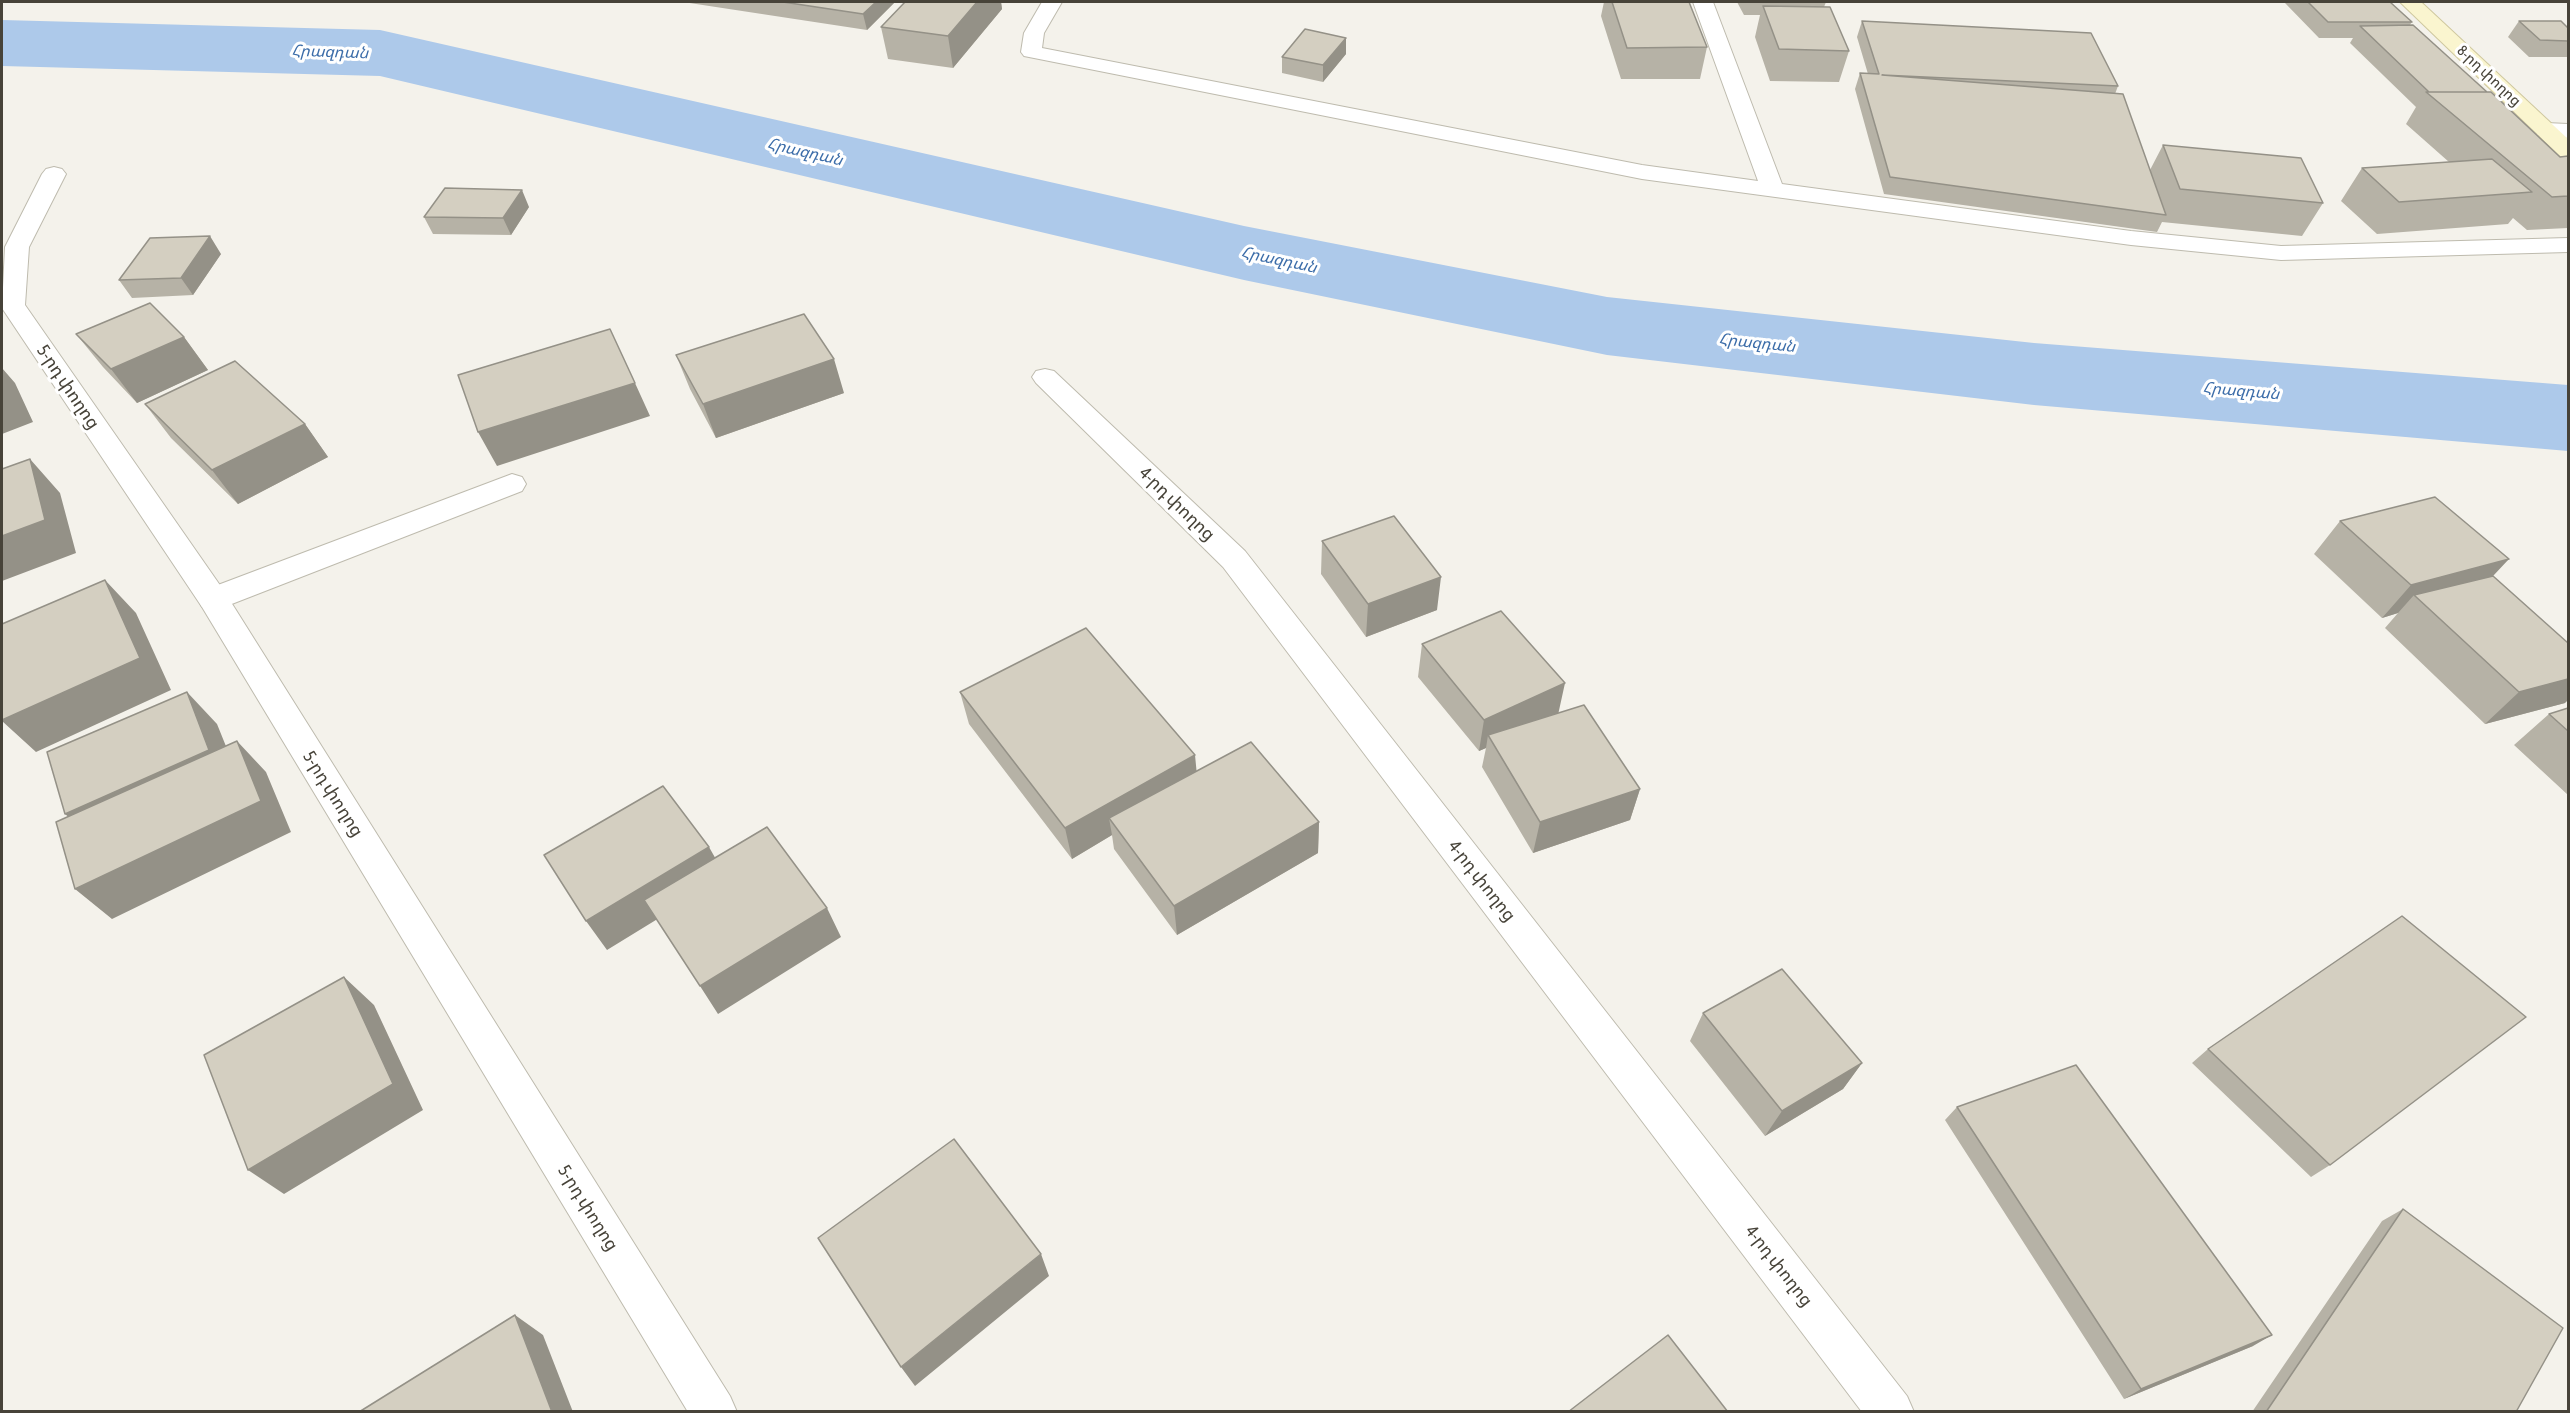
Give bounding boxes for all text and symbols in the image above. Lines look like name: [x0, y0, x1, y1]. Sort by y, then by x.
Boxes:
water label: Հրազդան: [291, 41, 369, 63]
street label: 8-րդ փողոց: [2453, 42, 2525, 110]
water label: Հրազդան: [766, 134, 844, 170]
water label: Հրազդան: [1240, 243, 1318, 277]
water label: Հրազդան: [1718, 329, 1796, 357]
street label: 5-րդ փողոց: [32, 341, 104, 433]
water label: Հրազդան: [2202, 378, 2280, 404]
street label: 4-րդ փողոց: [1135, 463, 1219, 545]
street label: 5-րդ փողոց: [298, 747, 368, 841]
street label: 4-րդ փողոց: [1444, 836, 1520, 926]
street label: 5-րդ փողոց: [553, 1161, 623, 1255]
street label: 4-րդ փողոց: [1741, 1221, 1817, 1311]

